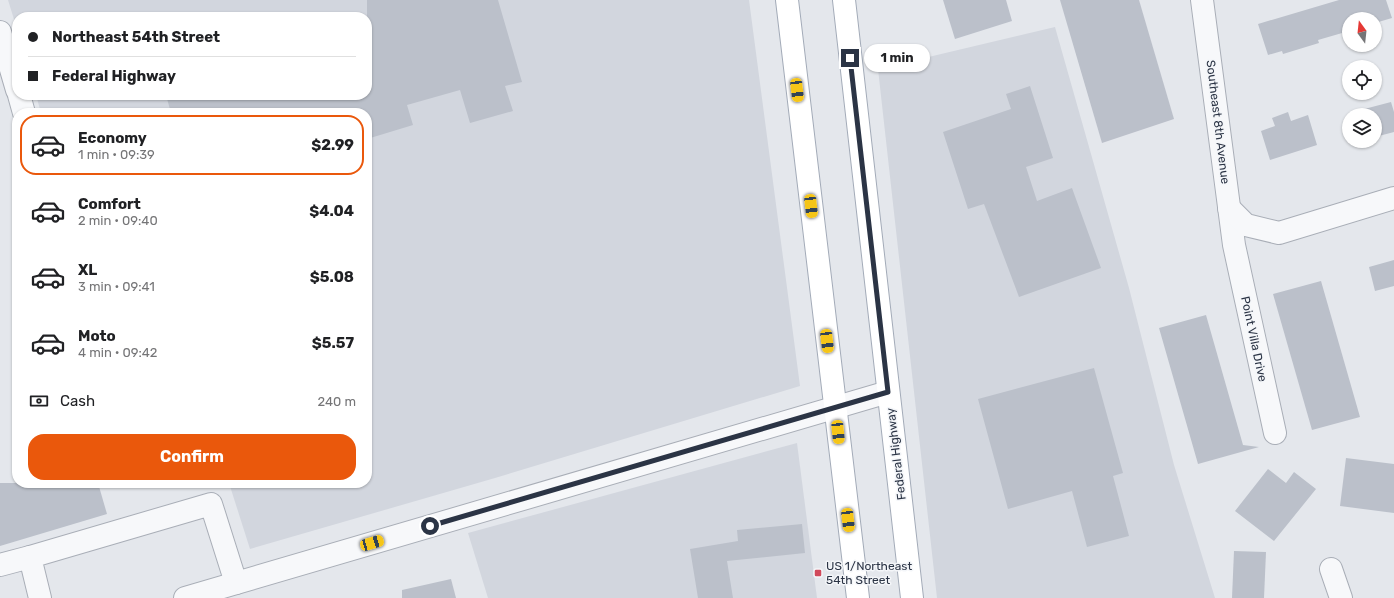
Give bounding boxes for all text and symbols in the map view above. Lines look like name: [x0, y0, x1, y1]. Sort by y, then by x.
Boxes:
north arrow: [1342, 12, 1382, 52]
map controls: [1342, 12, 1382, 148]
text: Northeast 54th Street: [52, 28, 220, 46]
callout: 1 min: [864, 44, 930, 72]
route end: [841, 49, 859, 67]
text: 1 min: [880, 50, 914, 65]
street label: Southeast 8th Avenue: [1203, 59, 1233, 185]
button: locate: [1342, 60, 1382, 100]
text: Federal Highway: [52, 67, 176, 85]
car: [790, 77, 804, 103]
button: layers: [1342, 108, 1382, 148]
icon: car: [30, 127, 66, 163]
text: Economy: [78, 129, 147, 147]
text: $2.99: [311, 136, 354, 154]
text: 1 min · 09:39: [78, 147, 155, 162]
icon: car: [30, 193, 66, 229]
car: [804, 193, 818, 219]
text: Comfort: [78, 195, 141, 213]
text: $4.04: [309, 202, 354, 220]
text: 2 min · 09:40: [78, 213, 158, 228]
icon: car: [30, 259, 66, 295]
text: XL: [78, 261, 97, 279]
text: $5.08: [310, 268, 354, 286]
text: 3 min · 09:41: [78, 279, 155, 294]
street label: Point Villa Drive: [1238, 295, 1270, 383]
icon: car: [30, 325, 66, 361]
text: Moto: [78, 327, 116, 345]
car: [820, 328, 834, 354]
text: $5.57: [312, 334, 354, 352]
text: 4 min · 09:42: [78, 345, 158, 360]
icon: cash: [28, 390, 50, 412]
text: Cash: [60, 392, 95, 410]
text: 240 m: [317, 394, 356, 409]
street label: Federal Highway: [883, 407, 909, 501]
car: [831, 419, 845, 445]
button: Confirm: [28, 434, 356, 480]
car: [841, 507, 855, 533]
route start: [421, 517, 439, 535]
car: [359, 534, 385, 552]
place label: US 1/Northeast 54th Street: [826, 559, 912, 587]
marker: US 1/Northeast 54th Street: [813, 568, 823, 578]

